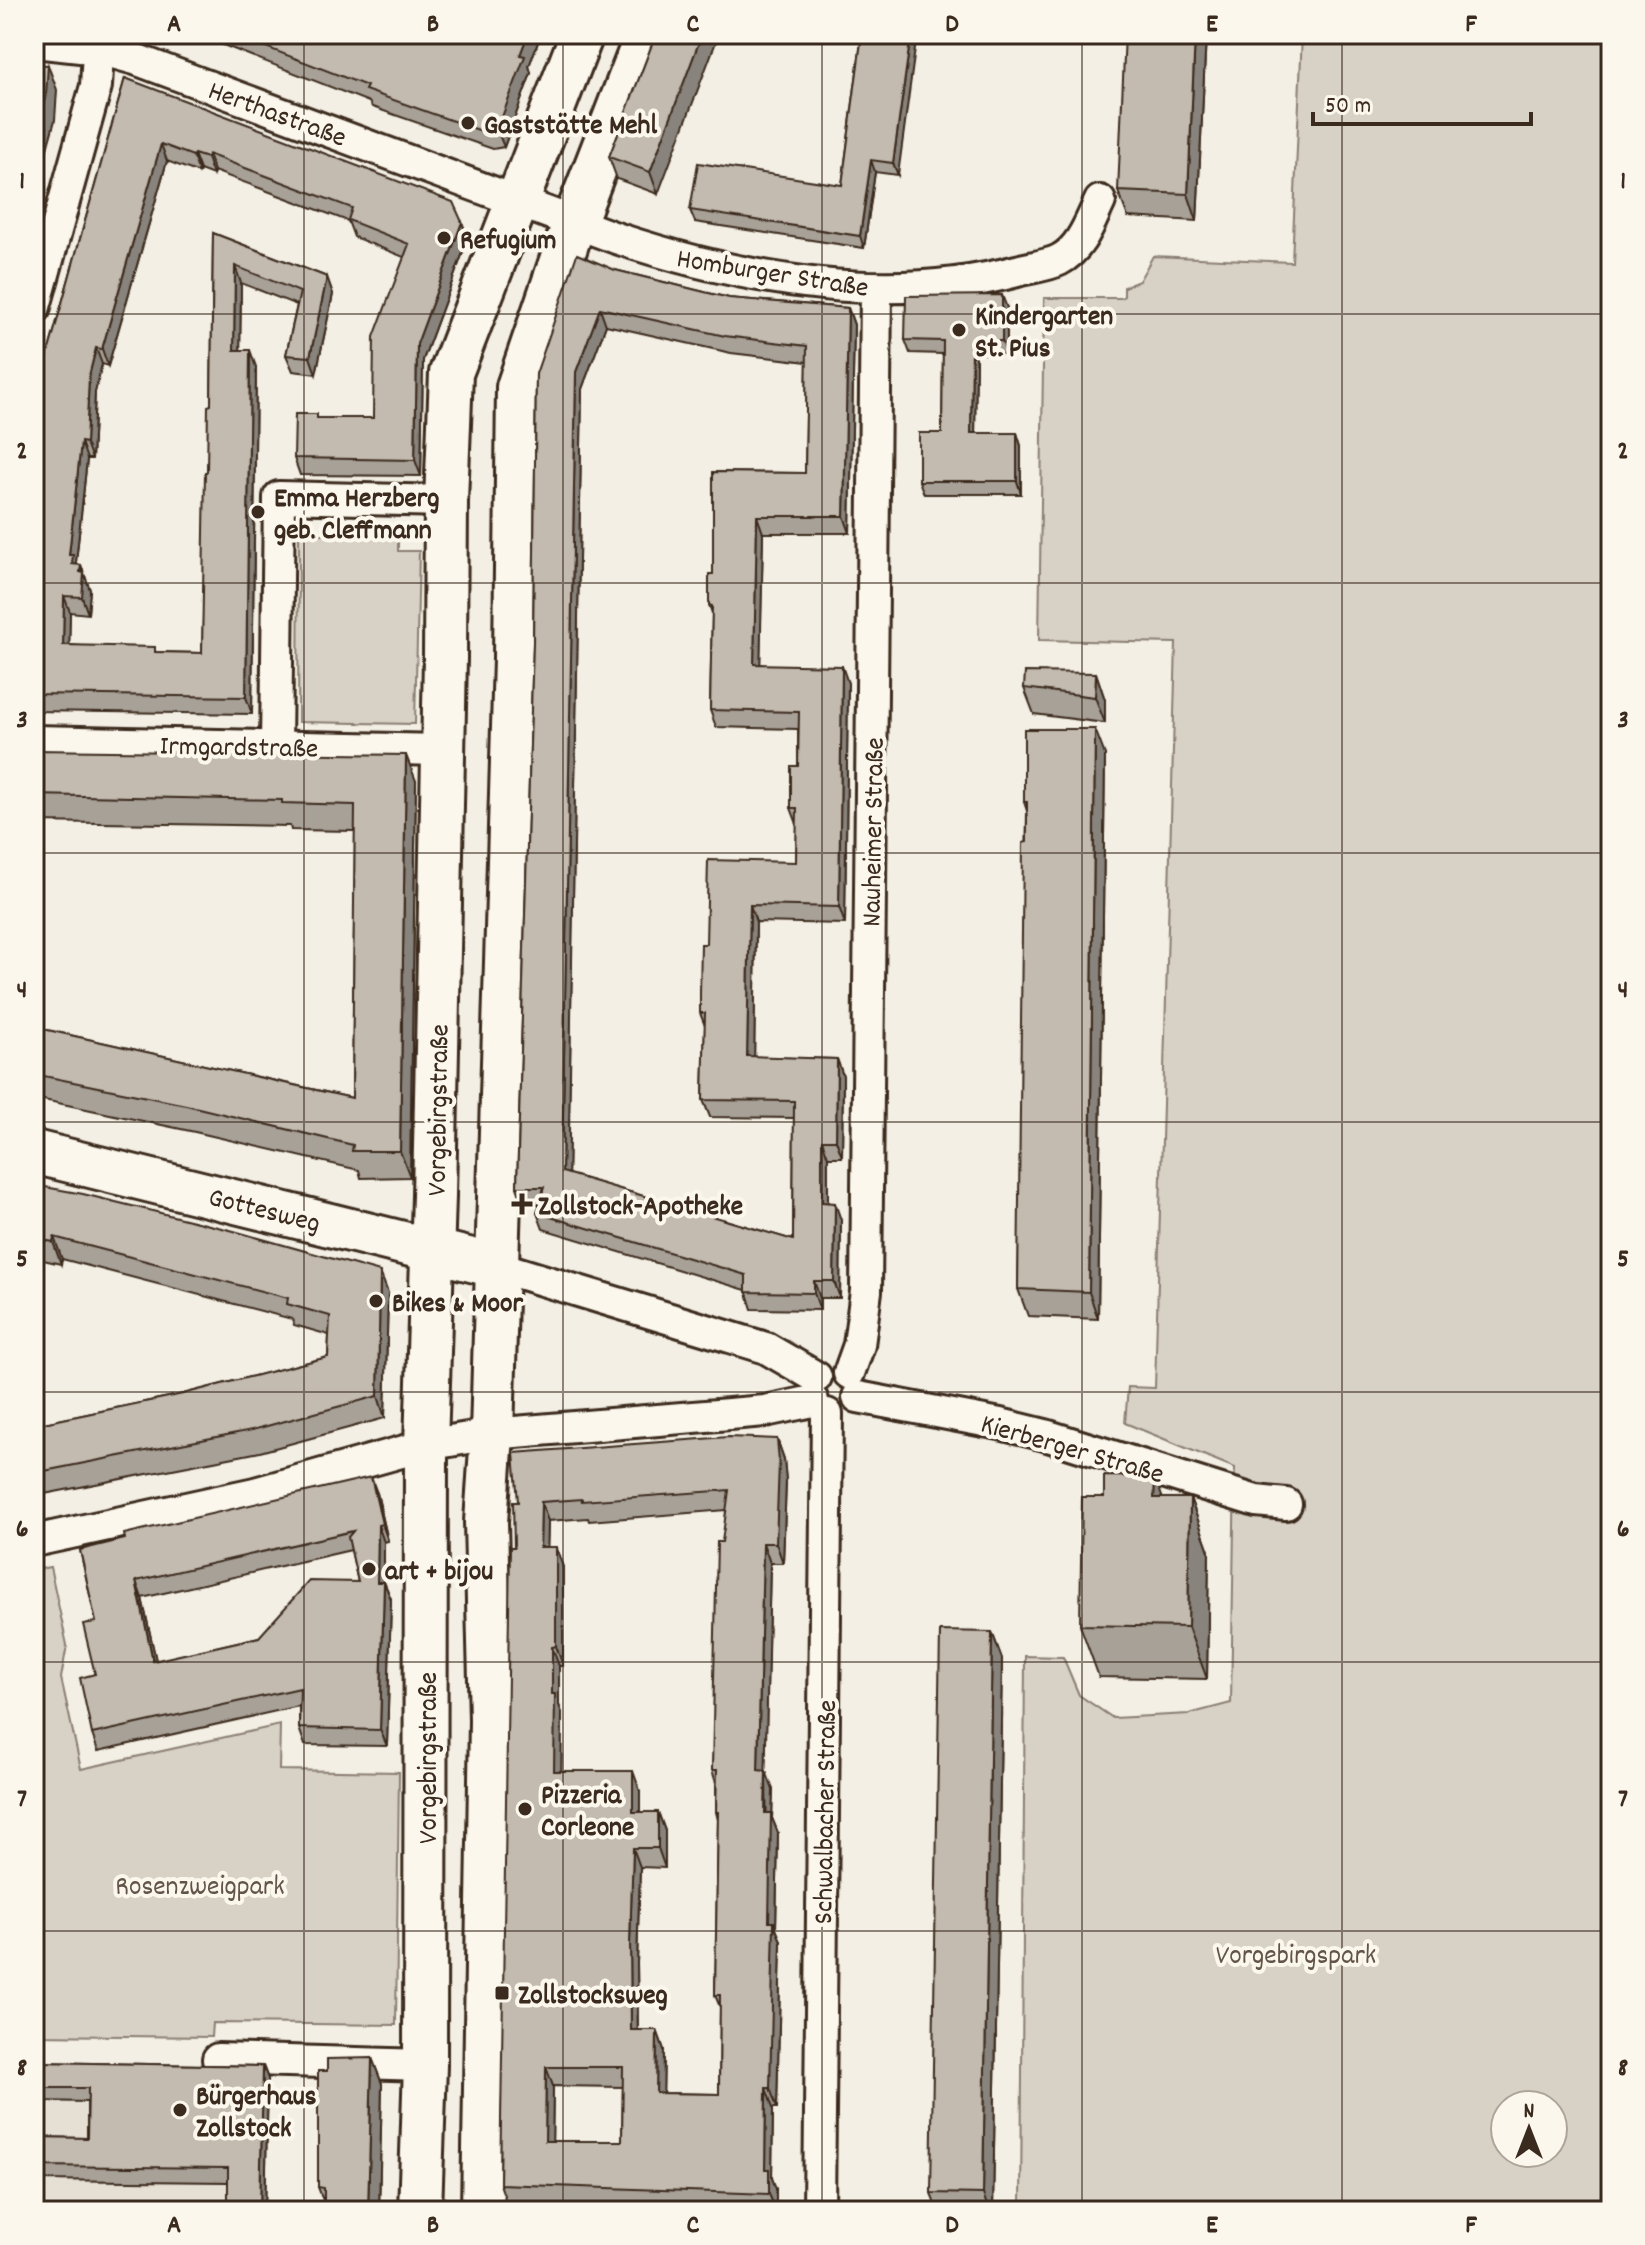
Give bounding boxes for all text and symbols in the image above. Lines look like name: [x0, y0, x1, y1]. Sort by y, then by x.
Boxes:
text: A: [167, 7, 181, 44]
text: B: [427, 7, 439, 44]
text: C: [687, 7, 700, 44]
text: D: [945, 7, 959, 44]
text: E: [1206, 7, 1218, 44]
text: F: [1465, 7, 1477, 44]
street label: Herthastraße: [202, 73, 351, 160]
scale bar: [1313, 76, 1531, 126]
text: 50 m: [1325, 90, 1371, 124]
place label: Gaststätte Mehl: [484, 108, 657, 148]
marker: Gaststätte Mehl: [459, 114, 477, 132]
text: 1: [19, 164, 25, 201]
text: 1: [1620, 164, 1626, 201]
place label: Refugium: [460, 223, 557, 263]
marker: Refugium: [435, 229, 453, 247]
street label: Homburger Straße: [673, 241, 871, 311]
place label: Kindergarten St. Pius: [975, 299, 1113, 371]
marker: Kindergarten St. Pius: [950, 321, 968, 339]
text: 2: [16, 434, 28, 471]
text: 2: [1617, 434, 1629, 471]
place label: Emma Herzberg geb. Cleffmann: [274, 481, 440, 553]
marker: Emma Herzberg geb. Cleffmann: [249, 503, 267, 521]
text: 3: [16, 703, 28, 740]
text: 3: [1617, 703, 1629, 740]
street label: Irmgardstraße: [159, 729, 318, 771]
street label: Nauheimer Straße: [854, 737, 898, 927]
text: 4: [17, 973, 27, 1010]
text: 4: [1618, 973, 1628, 1010]
street label: Vorgebirgstraße: [420, 1024, 462, 1196]
street label: Gottesweg: [204, 1180, 324, 1246]
place label: Zollstock-Apotheke: [538, 1189, 743, 1229]
marker: Zollstock-Apotheke: [513, 1195, 531, 1213]
text: 5: [16, 1242, 28, 1279]
text: 5: [1617, 1242, 1629, 1279]
place label: Bikes & Moor: [392, 1286, 523, 1326]
marker: Bikes & Moor: [367, 1292, 385, 1310]
street label: Kierberger Straße: [975, 1407, 1168, 1497]
text: 6: [16, 1512, 28, 1549]
text: 6: [1617, 1512, 1629, 1549]
place label: art + bijou: [385, 1554, 493, 1594]
marker: art + bijou: [360, 1560, 378, 1578]
street label: Vorgebirgstraße: [411, 1672, 451, 1844]
street label: Schwalbacher Straße: [806, 1699, 850, 1925]
place label: Pizzeria Corleone: [541, 1778, 634, 1850]
text: 7: [17, 1782, 27, 1819]
text: 7: [1618, 1782, 1628, 1819]
marker: Pizzeria Corleone: [516, 1800, 534, 1818]
park label: Rosenzweigpark: [115, 1869, 285, 1909]
park label: Vorgebirgspark: [1216, 1938, 1376, 1978]
place label: Zollstocksweg: [518, 1978, 668, 2018]
marker: Zollstocksweg: [493, 1984, 511, 2002]
text: 8: [17, 2051, 27, 2088]
text: 8: [1618, 2051, 1628, 2088]
place label: Bürgerhaus Zollstock: [196, 2079, 317, 2151]
north arrow: [1489, 2089, 1569, 2169]
text: N: [1524, 2097, 1535, 2128]
marker: Bürgerhaus Zollstock: [171, 2101, 189, 2119]
text: A: [167, 2208, 181, 2245]
text: B: [427, 2208, 439, 2245]
text: C: [687, 2208, 700, 2245]
text: D: [945, 2208, 959, 2245]
text: E: [1206, 2208, 1218, 2245]
text: F: [1465, 2208, 1477, 2245]

